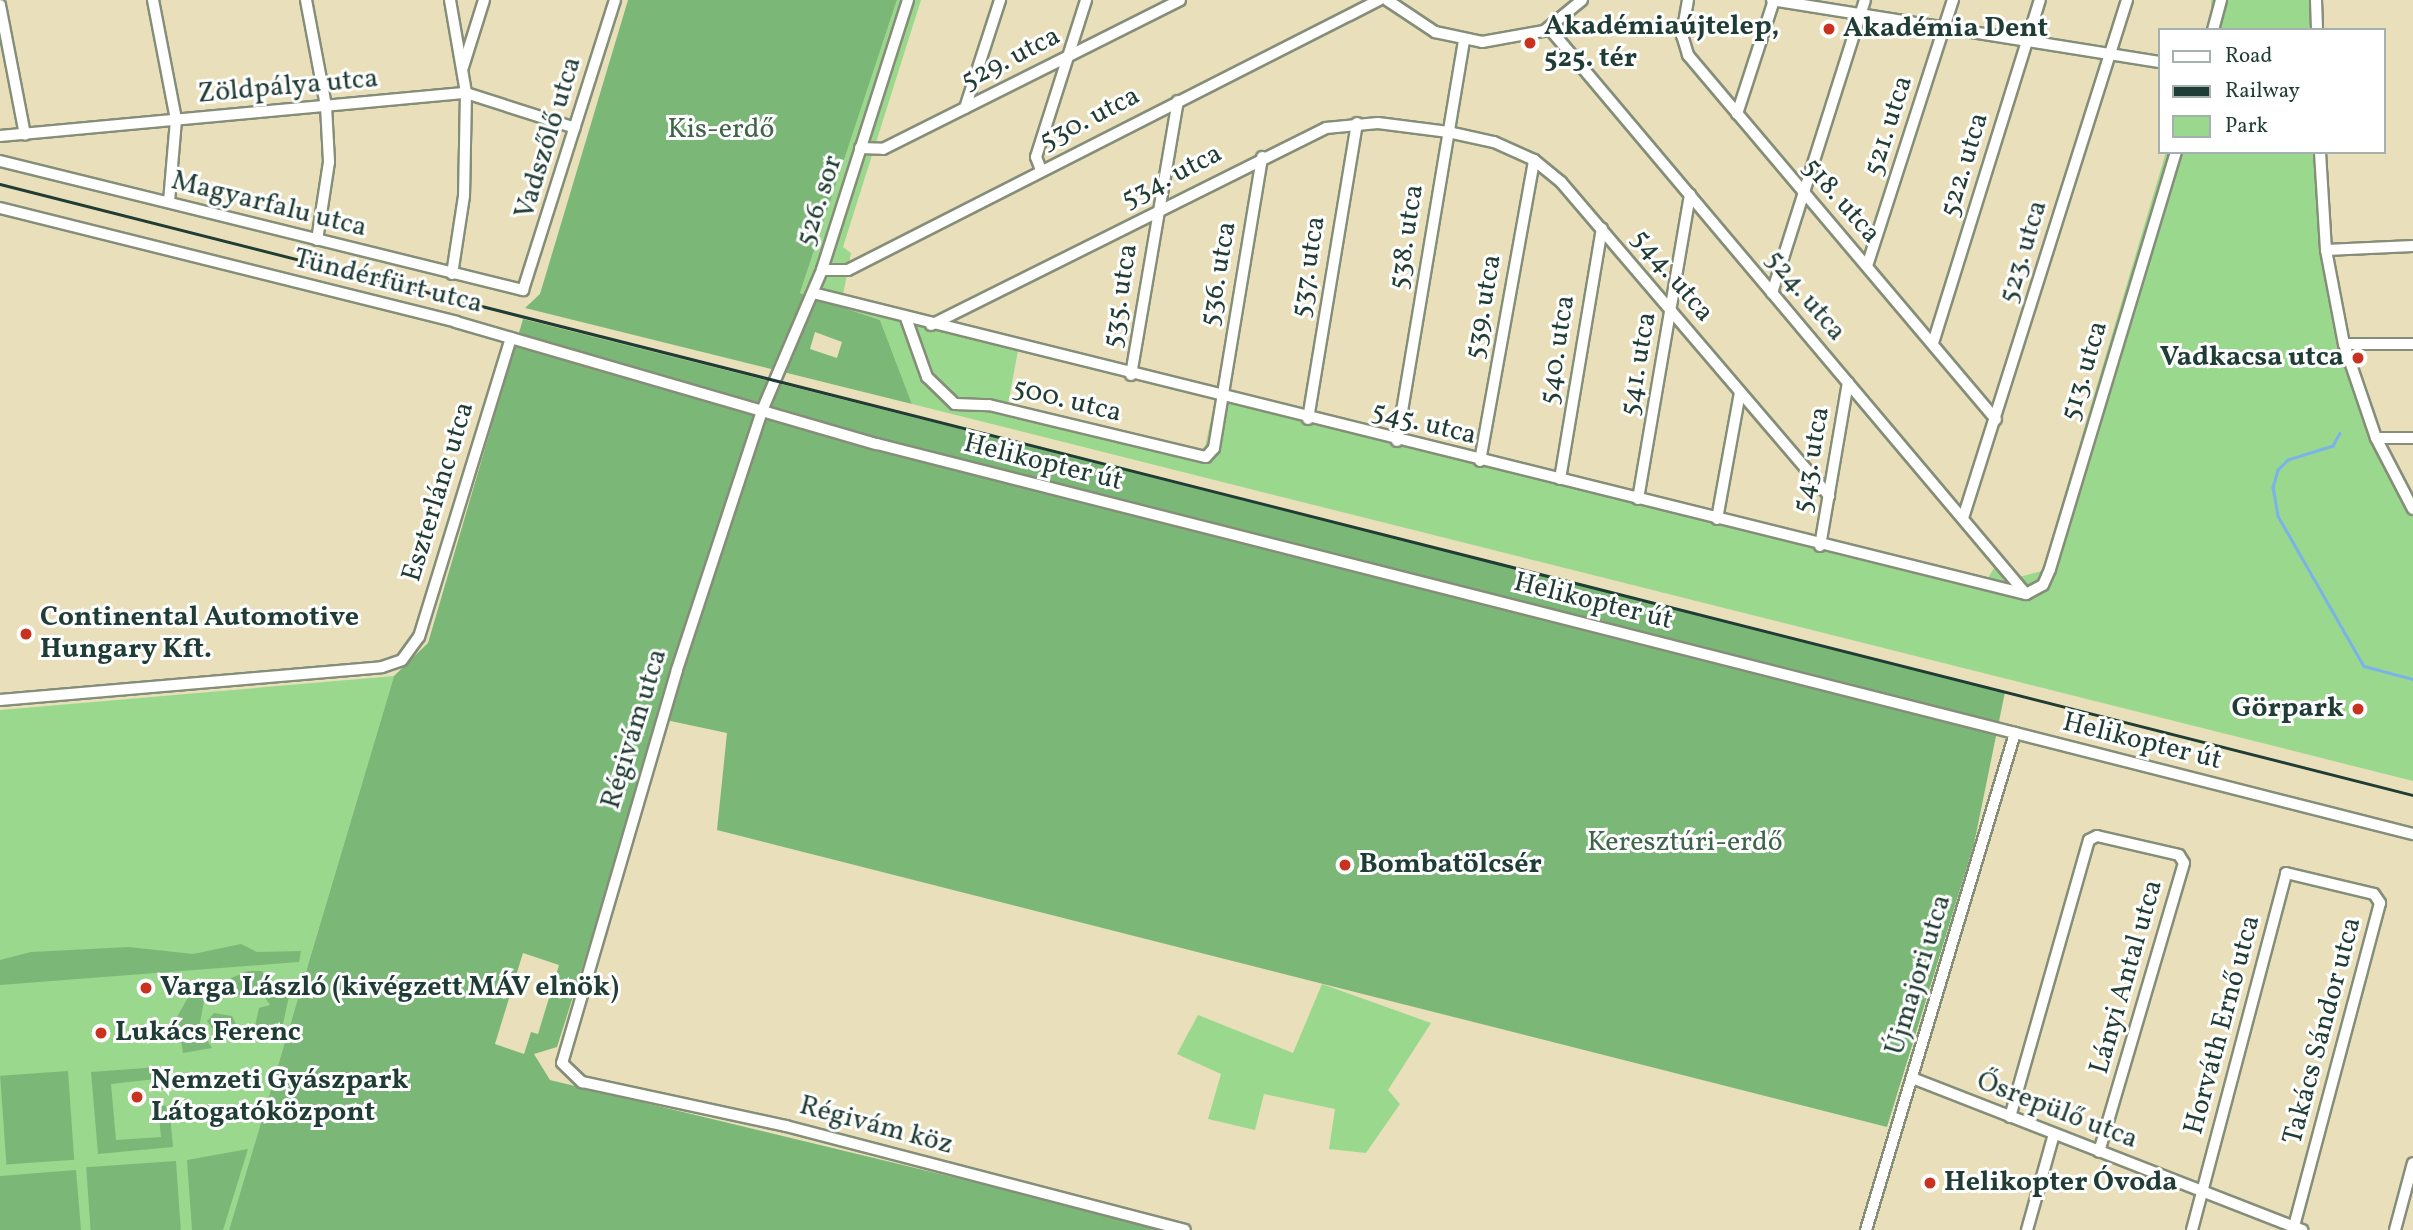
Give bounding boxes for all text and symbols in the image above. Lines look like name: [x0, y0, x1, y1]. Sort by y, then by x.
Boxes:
place label: Akadémiaújtelep, 525. tér: [1544, 10, 1779, 76]
place label: Akadémia Dent: [1843, 12, 2048, 46]
street label: 529. utca: [956, 20, 1066, 98]
marker: Akadémia Dent: [1821, 21, 1837, 37]
legend: [2158, 28, 2385, 154]
marker: Akadémiaújtelep, 525. tér: [1522, 35, 1538, 51]
text: Road: [2225, 42, 2272, 71]
street label: Vadszőlő utca: [508, 53, 590, 223]
street label: Zöldpálya utca: [196, 62, 380, 112]
street label: 521. utca: [1857, 72, 1921, 180]
text: Railway: [2225, 77, 2300, 106]
street label: 530. utca: [1034, 79, 1146, 159]
street label: 522. utca: [1933, 109, 1997, 221]
text: Park: [2225, 112, 2268, 141]
park label: Kis-erdő: [668, 113, 774, 147]
street label: 534. utca: [1116, 137, 1228, 217]
street label: 526. sor: [790, 151, 850, 251]
street label: 518. utca: [1795, 151, 1887, 251]
street label: Magyarfalu utca: [168, 164, 370, 246]
street label: 538. utca: [1382, 182, 1432, 292]
street label: 523. utca: [1992, 196, 2056, 308]
street label: 537. utca: [1284, 214, 1334, 320]
street label: 536. utca: [1193, 219, 1245, 329]
street label: 544. utca: [1623, 223, 1721, 329]
street label: 535. utca: [1096, 241, 1146, 351]
street label: Tündérfürt utca: [290, 242, 486, 322]
street label: 524. utca: [1757, 244, 1853, 348]
street label: 539. utca: [1458, 252, 1510, 362]
street label: 540. utca: [1533, 293, 1583, 407]
street label: 541. utca: [1613, 309, 1665, 419]
street label: 513. utca: [2054, 317, 2116, 425]
place label: Vadkacsa utca: [2160, 341, 2344, 375]
marker: Vadkacsa utca: [2350, 350, 2366, 366]
street label: 500. utca: [1009, 371, 1125, 431]
street label: 545. utca: [1368, 395, 1480, 453]
street label: Eszterlánc utca: [396, 398, 482, 586]
street label: 543. utca: [1786, 404, 1838, 516]
street label: Helikopter út: [960, 427, 1126, 499]
street label: Helikopter út: [1510, 566, 1676, 638]
place label: Continental Automotive Hungary Kft.: [40, 601, 359, 667]
marker: Continental Automotive Hungary Kft.: [18, 626, 34, 642]
street label: Régivám utca: [595, 645, 675, 813]
place label: Görpark: [2232, 692, 2344, 726]
marker: Görpark: [2350, 701, 2366, 717]
street label: Helikopter út: [2059, 706, 2225, 778]
park label: Keresztúri-erdő: [1587, 826, 1783, 860]
place label: Bombatölcsér: [1359, 848, 1542, 882]
marker: Bombatölcsér: [1337, 857, 1353, 873]
street label: Lányi Antal utca: [2083, 876, 2171, 1078]
street label: Újmajori utca: [1879, 891, 1959, 1059]
street label: Horváth Ernő utca: [2178, 912, 2268, 1138]
street label: Takács Sándor utca: [2277, 914, 2369, 1148]
place label: Varga László (kivégzett MÁV elnök): [160, 971, 620, 1005]
marker: Varga László (kivégzett MÁV elnök): [138, 980, 154, 996]
place label: Lukács Ferenc: [115, 1016, 301, 1050]
marker: Lukács Ferenc: [93, 1025, 109, 1041]
place label: Nemzeti Gyászpark Látogatóközpont: [151, 1064, 408, 1130]
street label: Ősrepülő utca: [1972, 1065, 2142, 1157]
marker: Nemzeti Gyászpark Látogatóközpont: [129, 1089, 145, 1105]
street label: Régivám köz: [796, 1089, 956, 1163]
place label: Helikopter Óvoda: [1944, 1166, 2178, 1200]
marker: Helikopter Óvoda: [1922, 1175, 1938, 1191]

